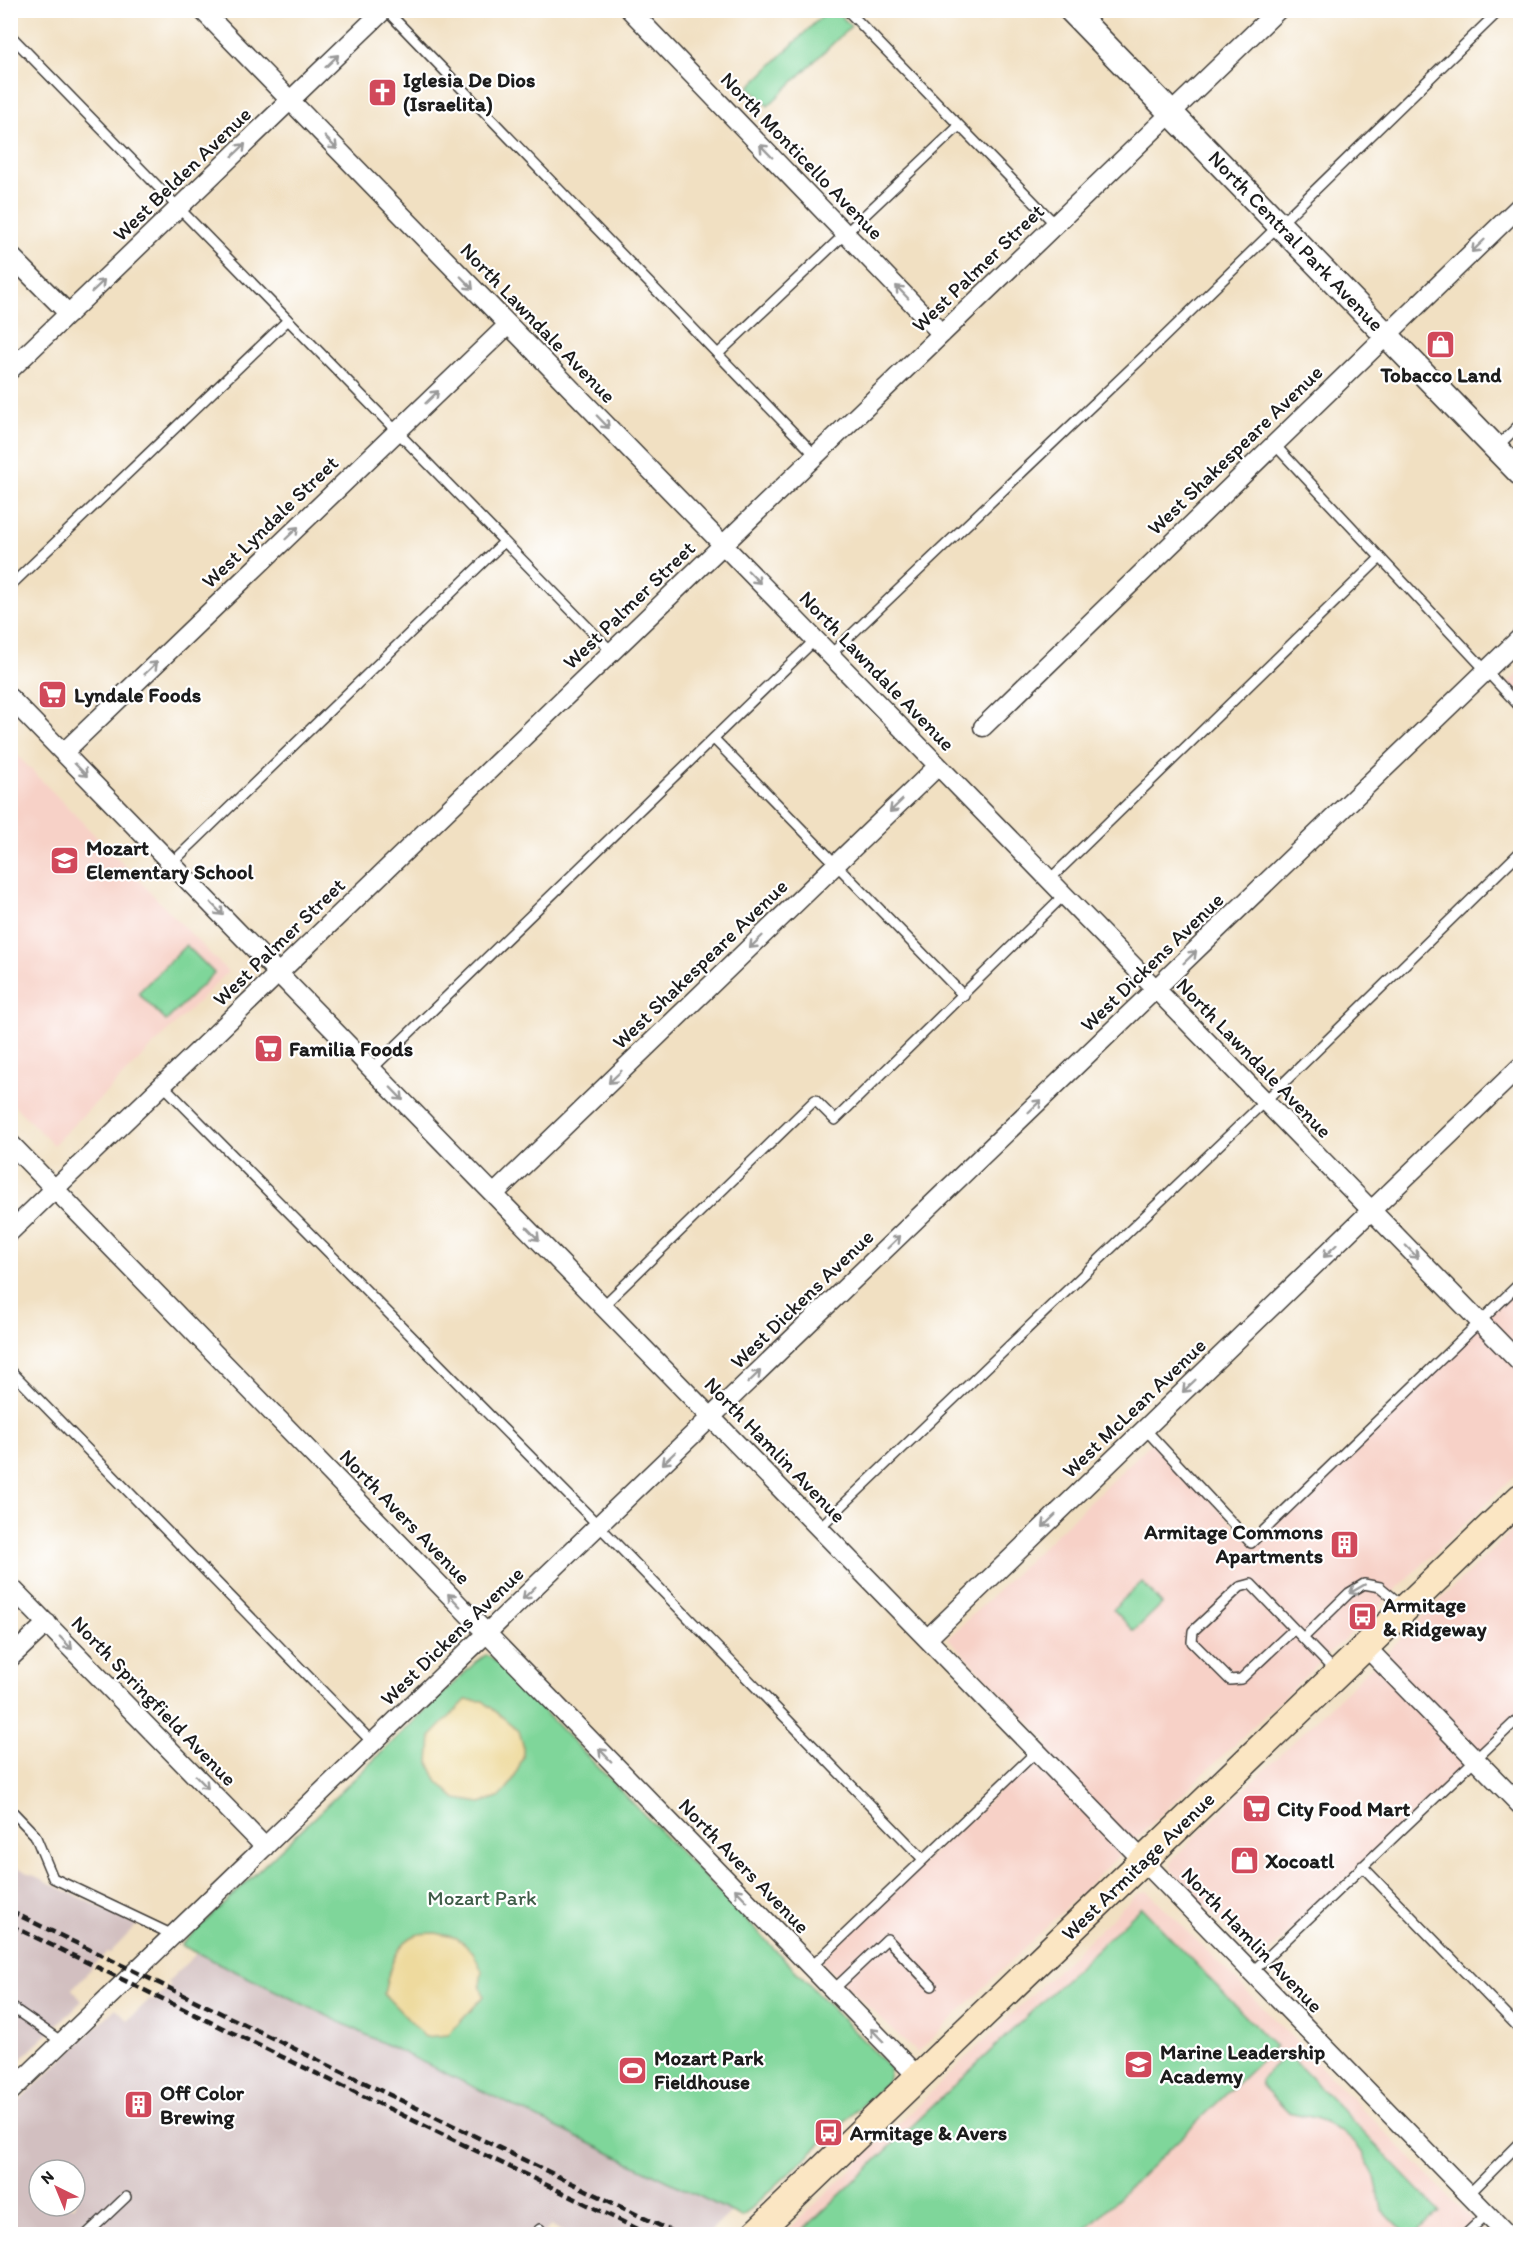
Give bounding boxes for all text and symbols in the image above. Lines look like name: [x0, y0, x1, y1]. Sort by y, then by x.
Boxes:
one-way arrow: [325, 53, 340, 68]
place label: Iglesia De Dios (Israelita): [403, 67, 535, 117]
street label: North Monticello Avenue: [716, 67, 889, 245]
church icon: Iglesia De Dios (Israelita): [366, 76, 398, 108]
street label: West Belden Avenue: [107, 101, 256, 246]
one-way arrow: [323, 135, 338, 150]
one-way arrow: [231, 143, 246, 158]
one-way arrow: [759, 144, 773, 159]
street label: North Central Park Avenue: [1203, 145, 1389, 336]
street label: West Palmer Street: [906, 198, 1049, 337]
street label: North Lawndale Avenue: [455, 237, 621, 408]
one-way arrow: [1471, 239, 1486, 253]
one-way arrow: [460, 275, 474, 290]
one-way arrow: [91, 278, 106, 293]
one-way arrow: [894, 284, 909, 299]
shop icon: Tobacco Land: [1425, 328, 1457, 360]
street label: West Shakespeare Avenue: [1142, 359, 1328, 540]
place label: Tobacco Land: [1379, 362, 1502, 387]
one-way arrow: [425, 390, 440, 405]
one-way arrow: [596, 415, 610, 430]
street label: West Lyndale Street: [196, 450, 343, 593]
one-way arrow: [284, 525, 299, 540]
street label: West Palmer Street: [557, 535, 700, 674]
one-way arrow: [747, 569, 761, 584]
street label: North Lawndale Avenue: [794, 585, 960, 756]
one-way arrow: [144, 661, 159, 675]
supermarket icon: Lyndale Foods: [37, 679, 69, 711]
place label: Lyndale Foods: [74, 682, 201, 708]
one-way arrow: [73, 762, 88, 777]
one-way arrow: [889, 799, 904, 814]
place label: Mozart Elementary School: [86, 835, 255, 885]
school or university icon: Mozart Elementary School: [49, 844, 81, 876]
street label: West Palmer Street: [207, 872, 350, 1011]
street label: West Shakespeare Avenue: [607, 873, 793, 1054]
street label: West Dickens Avenue: [1075, 887, 1229, 1037]
one-way arrow: [209, 902, 224, 917]
one-way arrow: [748, 934, 763, 949]
one-way arrow: [1183, 949, 1198, 964]
street label: North Lawndale Avenue: [1171, 972, 1337, 1143]
supermarket icon: Familia Foods: [252, 1033, 284, 1065]
place label: Familia Foods: [289, 1036, 413, 1061]
one-way arrow: [608, 1070, 623, 1084]
one-way arrow: [389, 1087, 404, 1102]
one-way arrow: [1027, 1099, 1042, 1114]
street label: West Dickens Avenue: [725, 1224, 879, 1374]
one-way arrow: [525, 1226, 540, 1241]
one-way arrow: [887, 1234, 902, 1249]
one-way arrow: [1322, 1243, 1337, 1258]
one-way arrow: [1405, 1245, 1420, 1260]
street label: West McLean Avenue: [1057, 1333, 1211, 1483]
one-way arrow: [746, 1370, 761, 1384]
street label: North Hamlin Avenue: [699, 1372, 851, 1528]
one-way arrow: [1182, 1379, 1197, 1393]
street label: North Avers Avenue: [335, 1444, 476, 1589]
one-way arrow: [662, 1451, 677, 1465]
one-way arrow: [1041, 1514, 1056, 1529]
place label: Armitage Commons Apartments: [1143, 1519, 1323, 1569]
building icon: Armitage Commons Apartments: [1328, 1528, 1360, 1560]
street label: West Dickens Avenue: [375, 1561, 529, 1711]
one-way arrow: [1349, 1583, 1366, 1595]
one-way arrow: [521, 1586, 536, 1600]
place label: Armitage & Ridgeway: [1382, 1592, 1487, 1642]
one-way arrow: [447, 1593, 462, 1608]
bus stop icon: Armitage & Ridgeway: [1346, 1601, 1378, 1633]
street label: North Springfield Avenue: [66, 1610, 242, 1791]
one-way arrow: [59, 1635, 73, 1650]
one-way arrow: [598, 1748, 612, 1763]
one-way arrow: [195, 1775, 209, 1790]
street label: West Armitage Avenue: [1056, 1786, 1220, 1945]
street label: North Avers Avenue: [674, 1793, 815, 1938]
supermarket icon: City Food Mart: [1240, 1793, 1272, 1825]
place label: City Food Mart: [1277, 1796, 1410, 1822]
shop icon: Xocoatl: [1228, 1845, 1260, 1877]
place label: Xocoatl: [1265, 1848, 1335, 1873]
street label: North Hamlin Avenue: [1176, 1862, 1328, 2018]
park label: Mozart Park: [427, 1885, 537, 1910]
one-way arrow: [734, 1888, 748, 1903]
one-way arrow: [870, 2027, 884, 2042]
place label: Marine Leadership Academy: [1159, 2039, 1325, 2089]
place label: Mozart Park Fieldhouse: [654, 2045, 764, 2094]
school or university icon: Marine Leadership Academy: [1123, 2048, 1155, 2080]
sports icon: Mozart Park Fieldhouse: [617, 2054, 649, 2086]
place label: Off Color Brewing: [160, 2080, 245, 2130]
building icon: Off Color Brewing: [123, 2089, 155, 2121]
bus stop icon: Armitage & Avers: [813, 2117, 845, 2149]
place label: Armitage & Avers: [849, 2120, 1007, 2146]
north arrow: [27, 2158, 87, 2218]
text: N: [37, 2167, 58, 2188]

